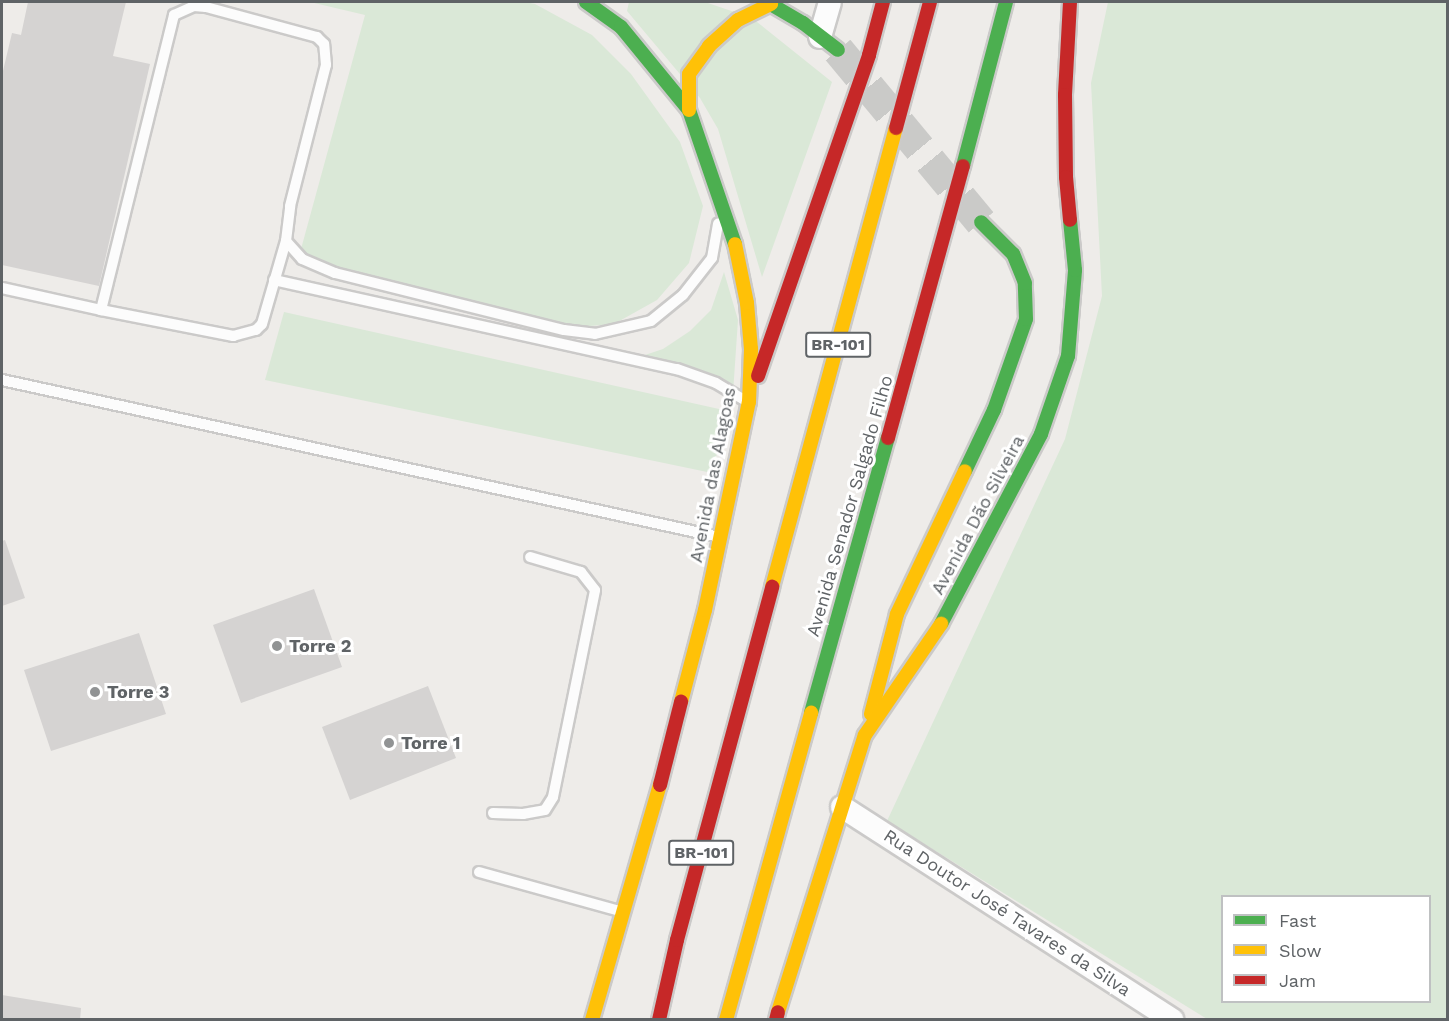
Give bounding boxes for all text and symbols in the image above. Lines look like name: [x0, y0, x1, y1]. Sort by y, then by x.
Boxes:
road number: BR-101: [805, 332, 871, 358]
street label: Avenida Senador Salgado Filho: [802, 372, 898, 640]
street label: Avenida das Alagoas: [685, 385, 741, 565]
street label: Avenida Dão Silveira: [927, 431, 1029, 599]
place label: Torre 2: [289, 635, 352, 657]
marker: Torre 2: [270, 639, 284, 653]
place label: Torre 3: [107, 681, 169, 703]
marker: Torre 3: [88, 685, 102, 699]
place label: Torre 1: [401, 732, 461, 754]
marker: Torre 1: [382, 736, 396, 750]
street label: Rua Doutor José Tavares da Silva: [879, 824, 1135, 1002]
road number: BR-101: [668, 840, 734, 866]
legend: [1221, 895, 1431, 1003]
text: Fast: [1279, 910, 1316, 931]
text: Slow: [1279, 940, 1322, 961]
text: Jam: [1279, 970, 1316, 991]

